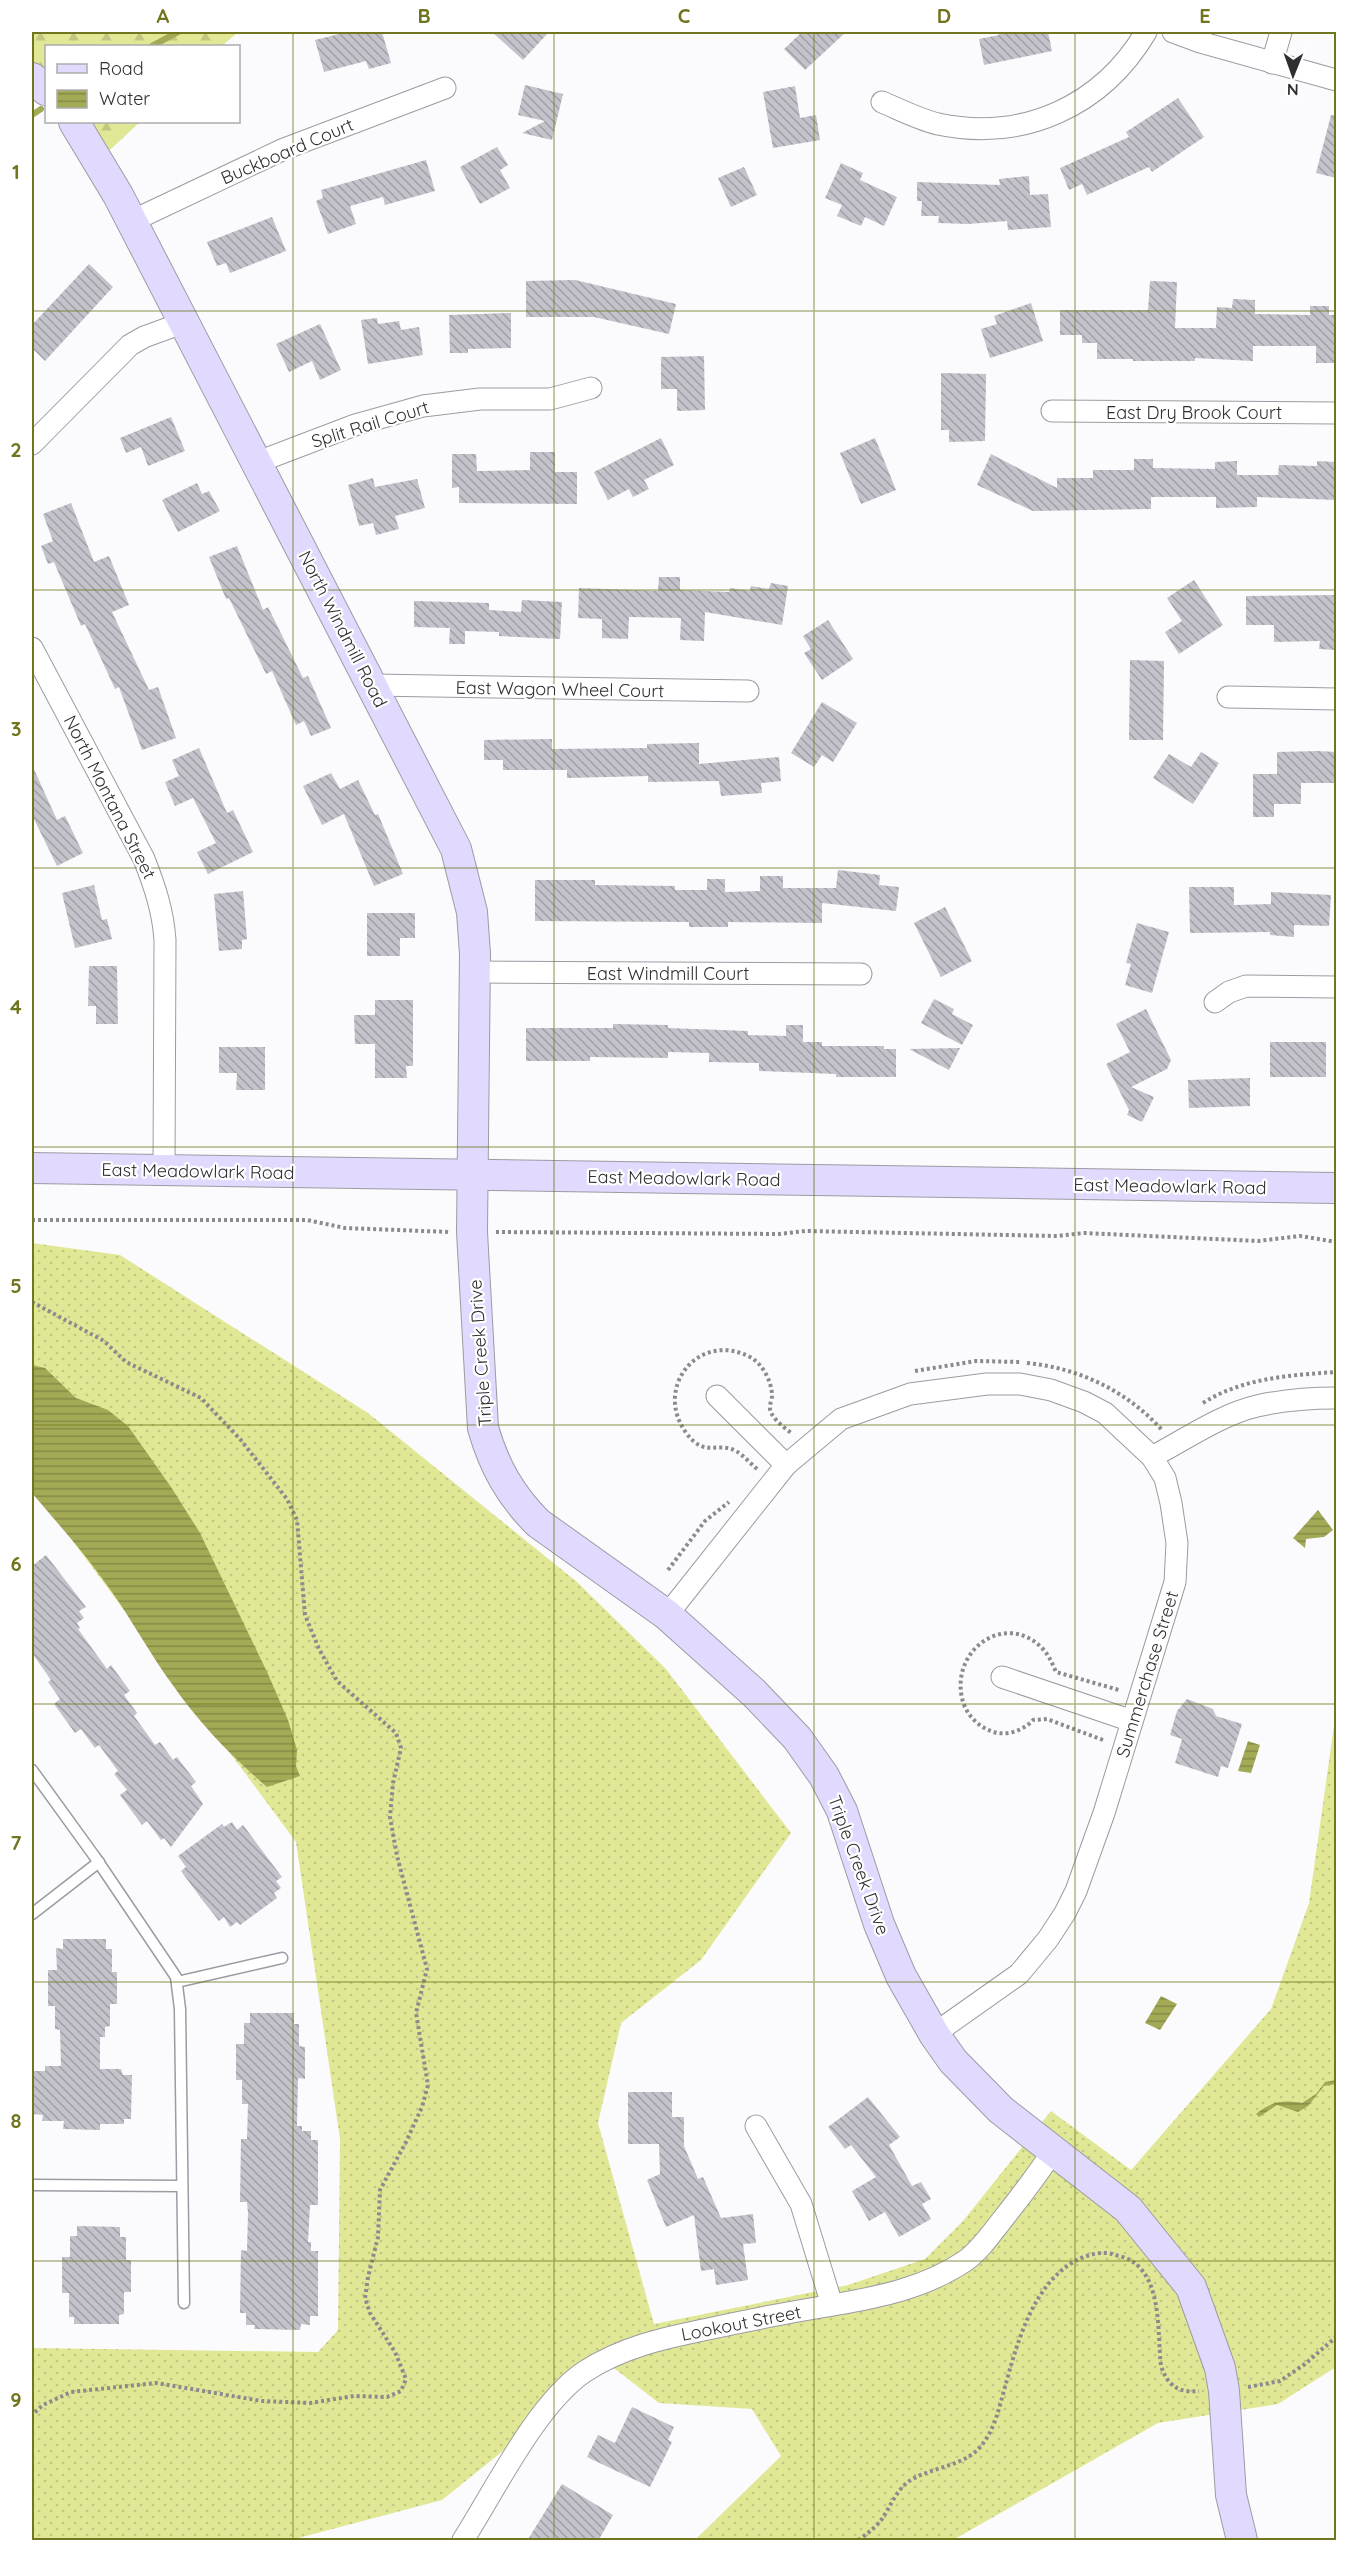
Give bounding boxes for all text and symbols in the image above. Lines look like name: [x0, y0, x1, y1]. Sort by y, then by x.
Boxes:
text: A: [157, 3, 170, 28]
text: B: [417, 3, 431, 28]
text: C: [678, 3, 691, 28]
text: D: [937, 3, 951, 28]
text: E: [1199, 3, 1211, 28]
legend: [45, 45, 240, 123]
north arrow: [1263, 45, 1323, 105]
text: Road: [99, 57, 144, 80]
text: N: [1287, 80, 1299, 100]
text: Water: [99, 87, 150, 110]
street label: Buckboard Court: [217, 113, 357, 189]
text: 1: [12, 159, 20, 184]
street label: Split Rail Court: [308, 395, 432, 453]
street label: East Dry Brook Court: [1106, 401, 1282, 424]
text: 2: [10, 437, 22, 462]
street label: North Windmill Road: [294, 547, 392, 711]
street label: East Wagon Wheel Court: [455, 676, 665, 702]
street label: North Montana Street: [59, 711, 161, 883]
text: 3: [11, 716, 21, 741]
street label: East Windmill Court: [587, 962, 749, 985]
text: 4: [10, 994, 22, 1019]
street label: East Meadowlark Road: [101, 1158, 295, 1184]
street label: East Meadowlark Road: [587, 1165, 781, 1191]
street label: East Meadowlark Road: [1073, 1173, 1267, 1199]
text: 5: [10, 1273, 22, 1298]
street label: Triple Creek Drive: [463, 1279, 497, 1427]
text: 6: [10, 1551, 22, 1576]
street label: Summerchase Street: [1111, 1588, 1183, 1760]
street label: Triple Creek Drive: [823, 1792, 895, 1938]
text: 7: [11, 1830, 22, 1855]
text: 8: [11, 2108, 22, 2133]
street label: Lookout Street: [679, 2300, 803, 2346]
text: 9: [10, 2387, 22, 2412]

